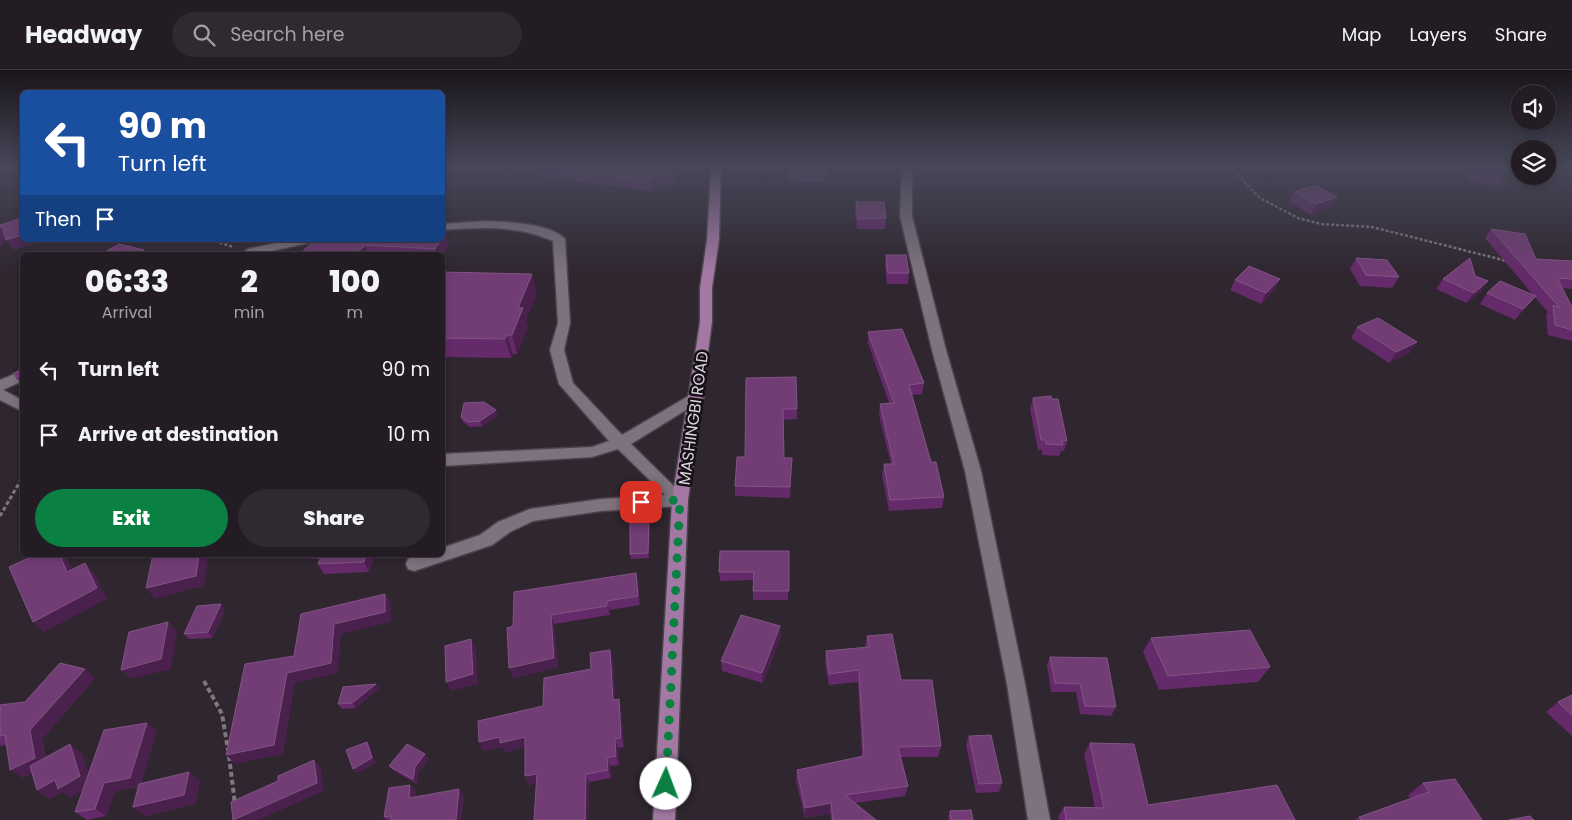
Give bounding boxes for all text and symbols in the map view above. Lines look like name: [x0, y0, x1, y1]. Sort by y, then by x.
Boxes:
search box: [172, 12, 522, 57]
text: Headway: [25, 18, 142, 51]
icon: search: [190, 21, 218, 49]
text: Search here: [230, 21, 345, 48]
text: Map: [1342, 22, 1382, 47]
text: Layers: [1410, 22, 1467, 47]
text: Share: [1495, 22, 1547, 47]
map controls: [1511, 85, 1556, 185]
button: sound: [1511, 85, 1556, 130]
text: 90 m: [118, 101, 207, 150]
icon: left: [35, 110, 100, 175]
button: layers: [1511, 140, 1556, 185]
text: Turn left: [118, 148, 206, 179]
icon: arrive: [91, 205, 119, 233]
text: Then: [35, 206, 81, 233]
text: 06:33: [85, 260, 169, 303]
text: 2: [241, 260, 258, 303]
text: 100: [329, 260, 380, 303]
text: Arrival: [102, 301, 152, 324]
text: min: [234, 301, 265, 324]
text: m: [347, 301, 363, 324]
street label: MASHINGBI ROAD: [673, 350, 714, 487]
icon: left: [35, 356, 63, 384]
text: Turn left: [78, 356, 159, 383]
text: 90 m: [381, 356, 430, 383]
icon: arrive: [35, 421, 63, 449]
text: Arrive at destination: [78, 421, 279, 448]
text: 10 m: [387, 421, 430, 448]
pin: [620, 481, 662, 523]
icon: arrive: [627, 488, 655, 516]
button: Exit: [35, 489, 228, 547]
button: Share: [238, 489, 430, 547]
position arrow: [639, 757, 691, 809]

